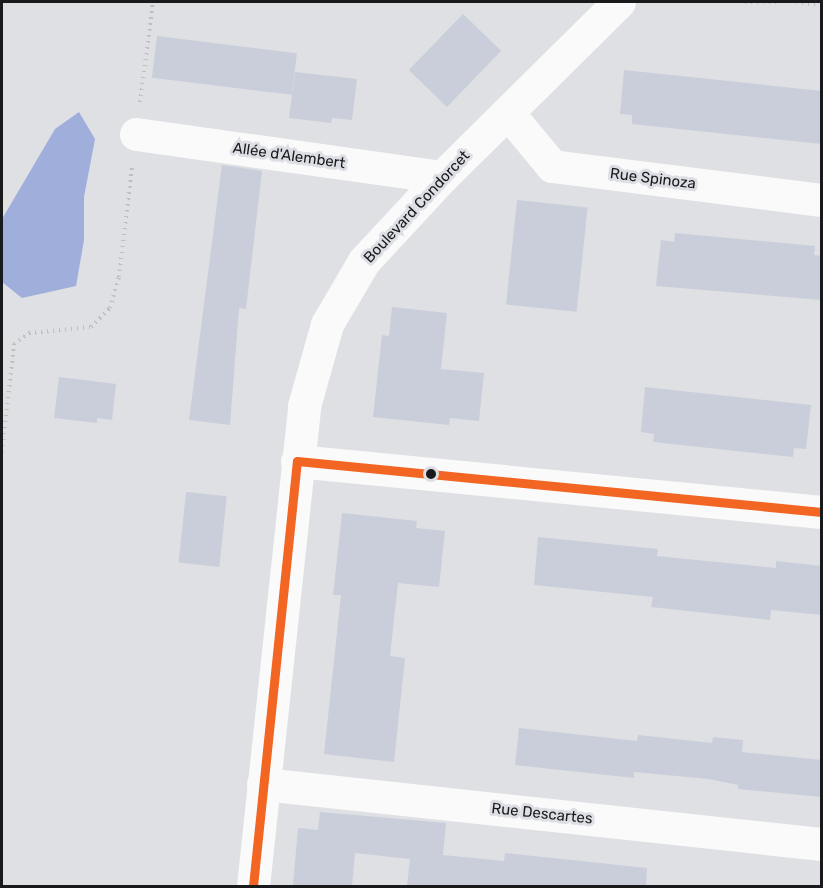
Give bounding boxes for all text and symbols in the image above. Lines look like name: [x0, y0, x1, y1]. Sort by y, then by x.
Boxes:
street label: Allée d'Alembert: [232, 139, 346, 173]
street label: Boulevard Condorcet: [360, 147, 474, 267]
street label: Rue Spinoza: [609, 165, 697, 193]
unlabelled marker: [425, 468, 437, 480]
street label: Rue Descartes: [491, 800, 593, 828]

